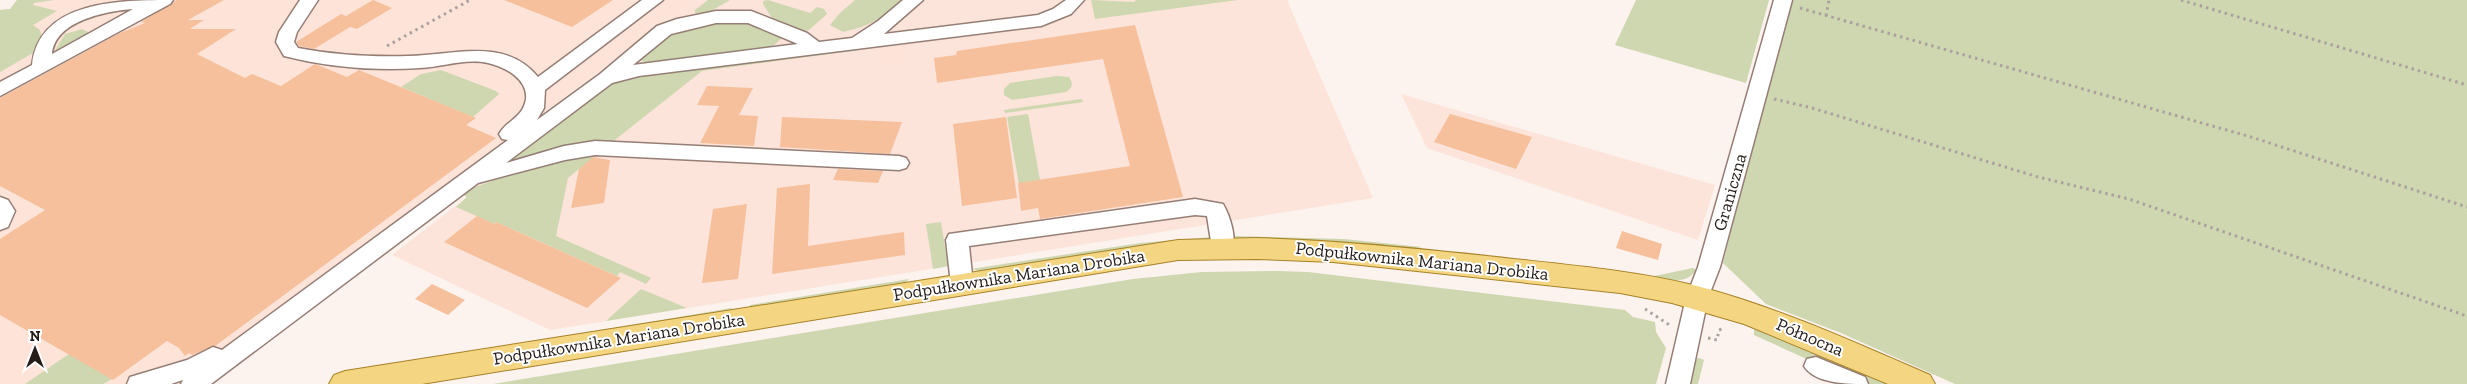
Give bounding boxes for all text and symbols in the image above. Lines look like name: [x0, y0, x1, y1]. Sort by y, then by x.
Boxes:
street label: Graniczna: [1708, 150, 1752, 233]
street label: Podpułkownika Mariana Drobika: [1294, 237, 1550, 285]
street label: Podpułkownika Mariana Drobika: [892, 244, 1147, 306]
street label: Podpułkownika Mariana Drobika: [492, 308, 747, 370]
street label: Północna: [1773, 313, 1847, 361]
north arrow: [10, 324, 60, 374]
text: N: [30, 328, 41, 345]

